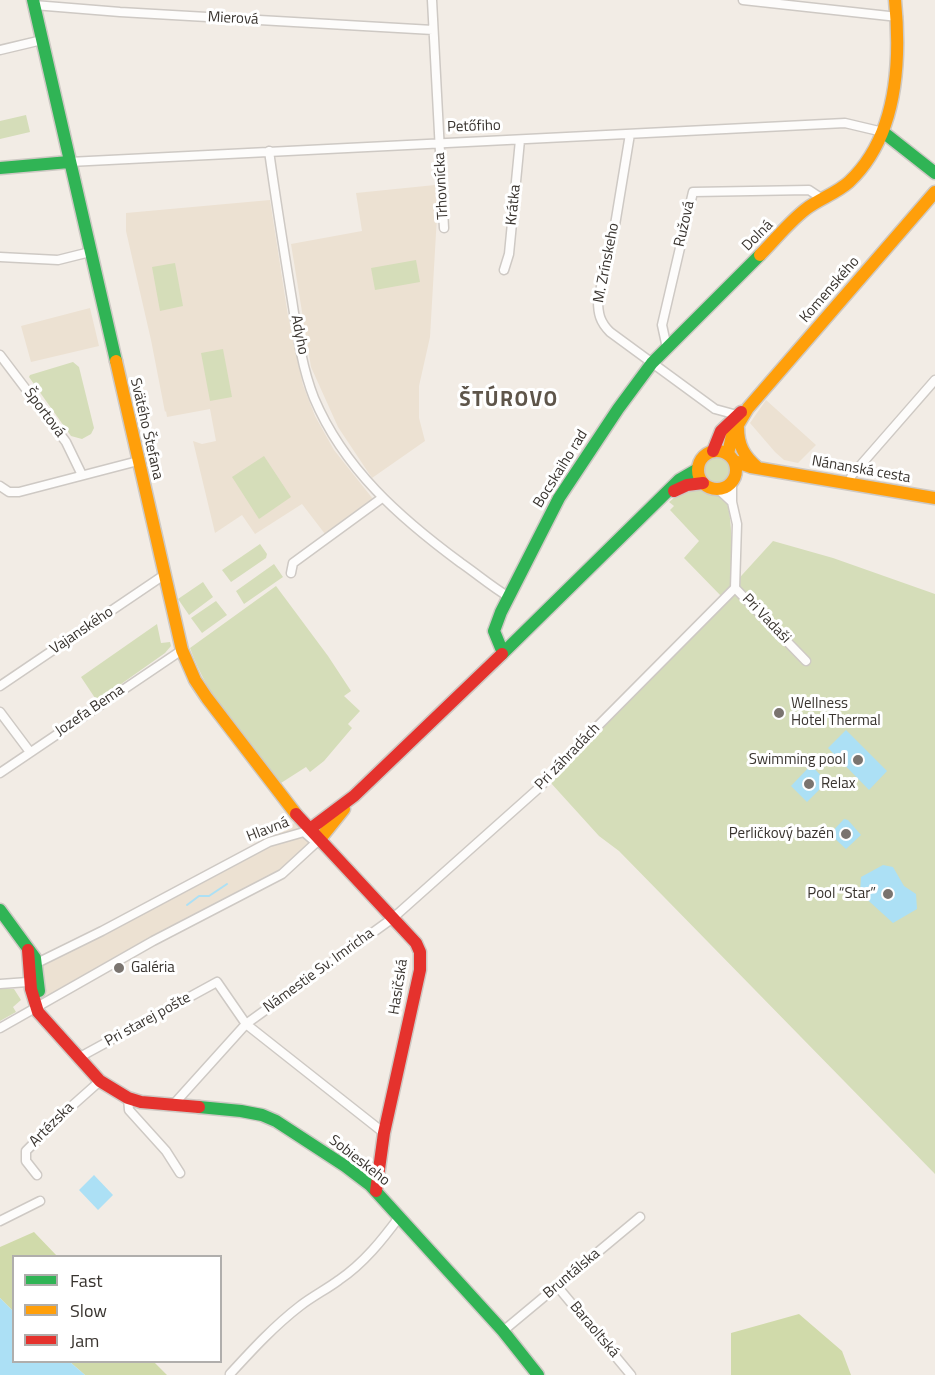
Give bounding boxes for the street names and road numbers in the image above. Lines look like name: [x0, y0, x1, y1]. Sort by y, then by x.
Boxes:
street label: Mierová: [207, 9, 259, 29]
street label: Petőfiho: [447, 117, 501, 137]
street label: Trhovnícka: [431, 152, 453, 220]
street label: Krátka: [503, 184, 525, 226]
street label: Ružová: [671, 199, 699, 249]
street label: Dolná: [739, 217, 777, 255]
street label: M. Zrínskeho: [590, 221, 624, 305]
street label: Komenského: [796, 253, 864, 327]
street label: Adyho: [286, 314, 312, 356]
street label: Svätého Štefana: [126, 377, 166, 481]
street label: Športová: [20, 385, 68, 441]
street label: Bocskaiho rad: [530, 427, 592, 511]
street label: Nánanská cesta: [810, 452, 912, 488]
street label: Pri Vadaši: [738, 590, 794, 648]
street label: Vajanského: [47, 603, 117, 659]
street label: Jozefa Bema: [52, 681, 128, 741]
street label: Pri záhradách: [532, 720, 604, 794]
street label: Hlavná: [244, 814, 292, 846]
street label: Námestie Sv. Imricha: [260, 925, 378, 1017]
street label: Hasičská: [386, 958, 412, 1016]
street label: Pri starej pošte: [102, 989, 194, 1051]
street label: Artézska: [26, 1099, 78, 1151]
street label: Sobieskeho: [325, 1132, 393, 1190]
street label: Bruntálska: [540, 1245, 604, 1303]
street label: Baraoltská: [565, 1298, 623, 1362]

